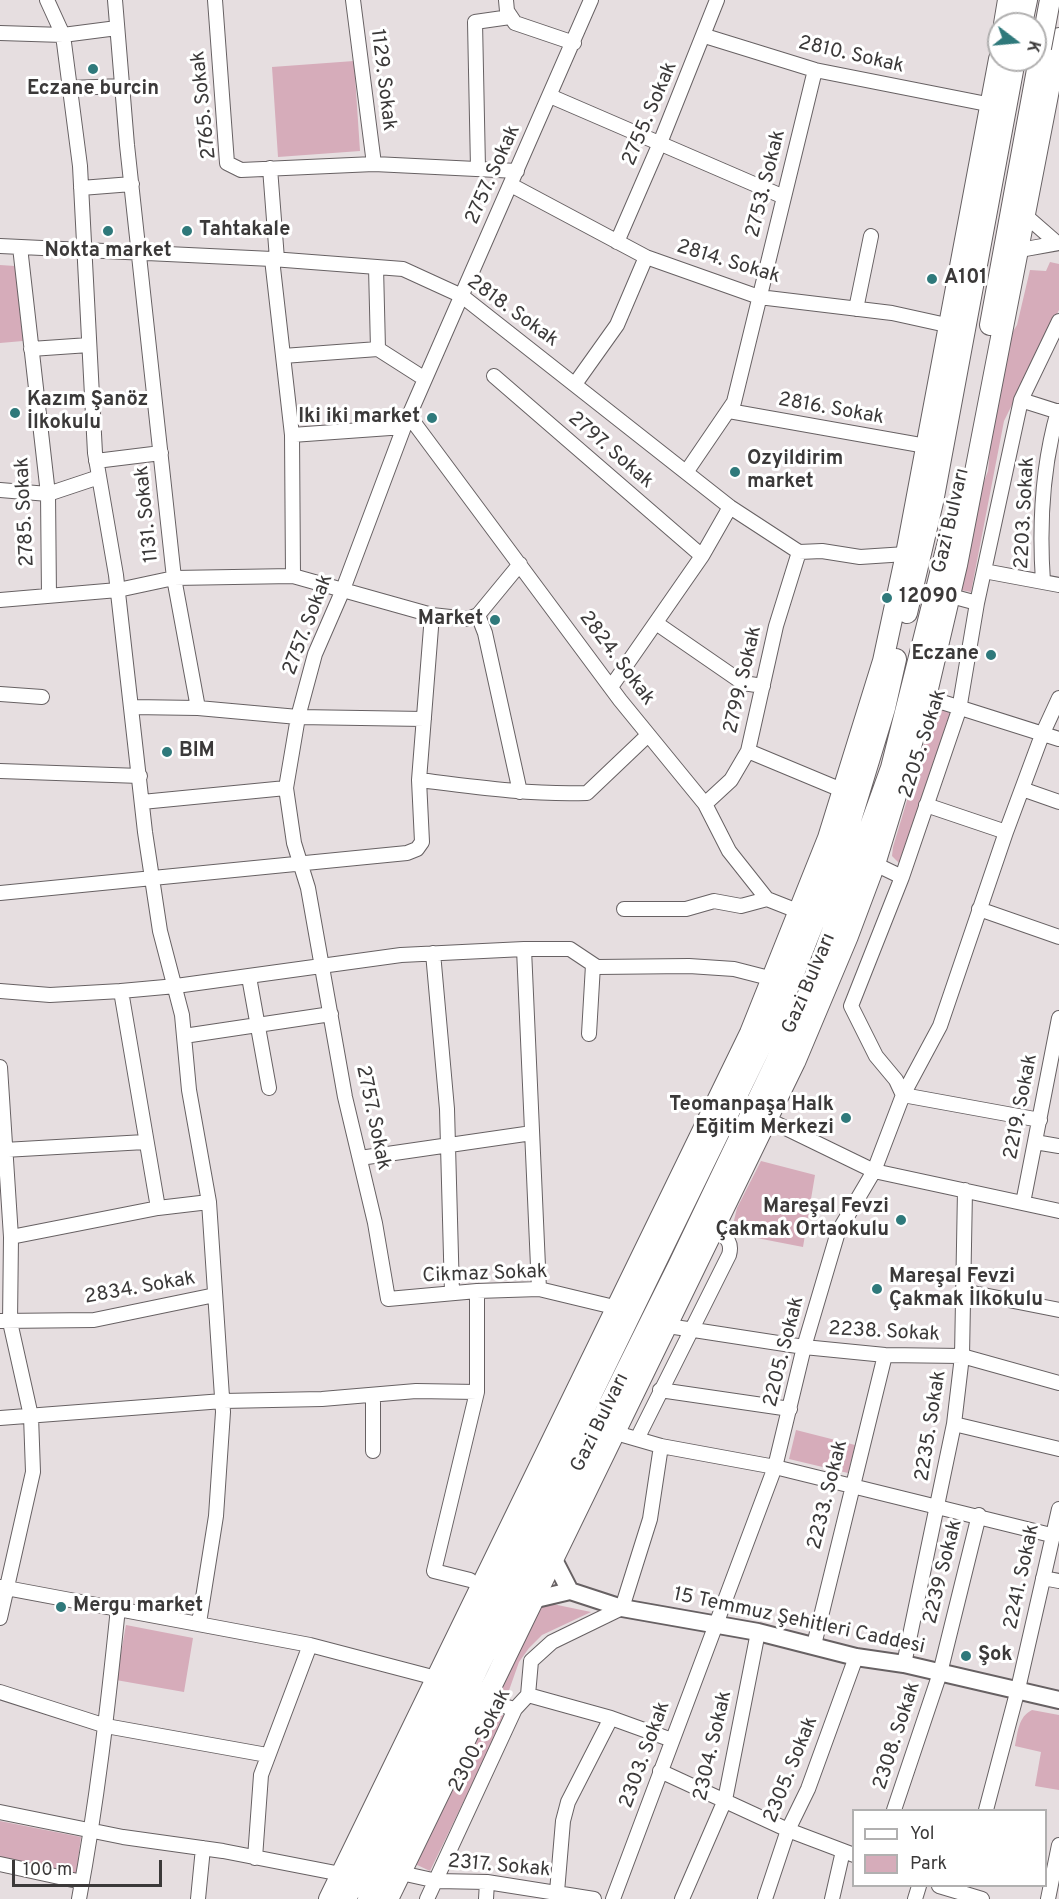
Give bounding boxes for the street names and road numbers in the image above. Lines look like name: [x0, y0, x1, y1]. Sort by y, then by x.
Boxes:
street label: 1129. Sokak: [364, 28, 400, 132]
street label: 2810. Sokak: [796, 32, 906, 80]
street label: 2765. Sokak: [187, 50, 223, 160]
street label: 2755. Sokak: [618, 58, 684, 170]
street label: 2757. Sokak: [461, 122, 527, 228]
street label: 2753. Sokak: [742, 128, 792, 240]
street label: 2814. Sokak: [673, 236, 783, 290]
street label: 2818. Sokak: [462, 271, 562, 353]
street label: 2816. Sokak: [776, 389, 886, 431]
street label: 2797. Sokak: [562, 407, 658, 495]
street label: 2203. Sokak: [1011, 456, 1041, 570]
street label: 2785. Sokak: [11, 457, 41, 567]
street label: 1131. Sokak: [131, 464, 165, 564]
street label: Gazi Bulvarı: [928, 466, 976, 576]
street label: 2757. Sokak: [279, 571, 339, 679]
street label: 2824. Sokak: [573, 607, 659, 711]
street label: 2799. Sokak: [720, 624, 768, 736]
street label: 2205. Sokak: [895, 687, 953, 801]
street label: Gazi Bulvarı: [778, 930, 842, 1038]
street label: 2219. Sokak: [1000, 1052, 1044, 1162]
street label: 2757. Sokak: [349, 1063, 395, 1173]
street label: Cikmaz Sokak: [422, 1261, 548, 1289]
street label: 2834. Sokak: [83, 1267, 197, 1311]
street label: 2205. Sokak: [760, 1294, 810, 1410]
street label: 2238. Sokak: [828, 1318, 940, 1348]
street label: 2235. Sokak: [911, 1369, 953, 1483]
street label: Gazi Bulvarı: [567, 1370, 635, 1476]
street label: 2233. Sokak: [804, 1438, 854, 1552]
street label: 2239 Sokak: [919, 1517, 969, 1627]
street label: 2241. Sokak: [1000, 1522, 1046, 1632]
street label: 15 Temmuz Şehitleri Caddesi: [671, 1584, 927, 1660]
street label: 2308. Sokak: [869, 1679, 927, 1793]
street label: 2300. Sokak: [445, 1685, 517, 1797]
street label: 2304. Sokak: [690, 1688, 738, 1804]
street label: 2303. Sokak: [616, 1698, 676, 1812]
street label: 2305. Sokak: [760, 1713, 824, 1827]
street label: 2317. Sokak: [447, 1851, 551, 1883]

